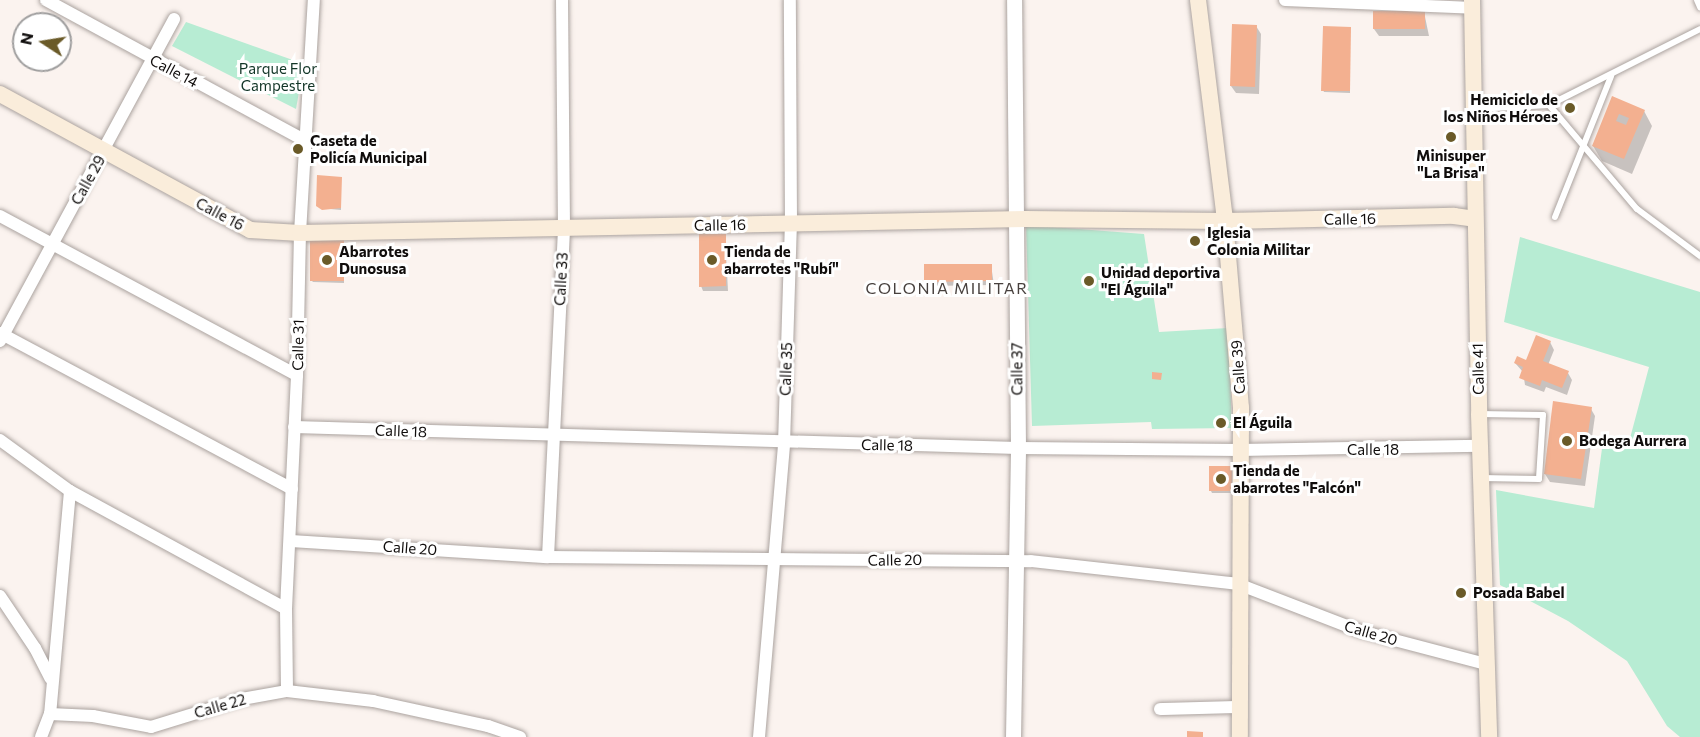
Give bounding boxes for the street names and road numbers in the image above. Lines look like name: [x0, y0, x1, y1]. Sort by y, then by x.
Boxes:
street label: Calle 14: [147, 51, 201, 91]
street label: Calle 29: [67, 152, 109, 208]
street label: Calle 16: [193, 194, 247, 234]
street label: Calle 16: [1324, 210, 1376, 228]
street label: Calle 16: [694, 216, 746, 234]
street label: Calle 33: [551, 252, 571, 306]
street label: Calle 31: [289, 319, 307, 371]
street label: Calle 39: [1227, 339, 1249, 395]
street label: Calle 35: [776, 342, 796, 396]
street label: Calle 37: [1008, 343, 1026, 395]
street label: Calle 41: [1469, 343, 1487, 395]
street label: Calle 18: [375, 421, 427, 441]
street label: Calle 18: [861, 436, 913, 454]
street label: Calle 18: [1347, 441, 1399, 459]
street label: Calle 20: [382, 537, 438, 559]
street label: Calle 20: [868, 551, 922, 569]
street label: Calle 20: [1342, 617, 1400, 649]
street label: Calle 22: [192, 690, 248, 722]

